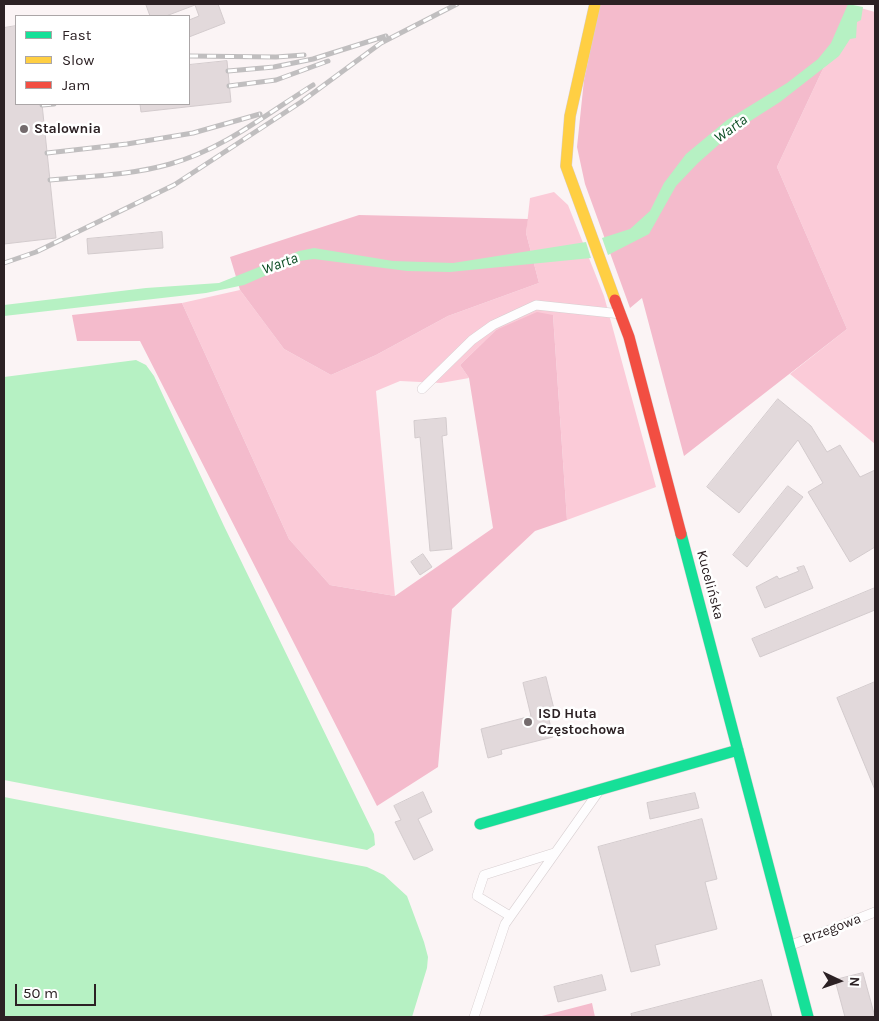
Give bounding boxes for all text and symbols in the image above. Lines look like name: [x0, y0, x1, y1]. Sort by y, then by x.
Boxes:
legend: [15, 15, 190, 105]
text: Fast: [62, 26, 91, 44]
text: Slow: [62, 51, 94, 69]
text: Jam: [62, 76, 90, 94]
water label: Warta: [711, 111, 751, 147]
place label: Stalownia: [34, 121, 101, 137]
marker: Stalownia: [18, 123, 30, 135]
water label: Warta: [260, 249, 300, 279]
street label: Kucelińska: [693, 549, 727, 621]
place label: ISD Huta Częstochowa: [538, 706, 625, 739]
marker: ISD Huta Częstochowa: [522, 716, 534, 728]
street label: Brzegowa: [801, 910, 863, 948]
north arrow: [814, 956, 864, 1006]
scale bar: [18, 974, 99, 1006]
text: N: [846, 976, 863, 987]
text: 50 m: [23, 984, 58, 1002]

